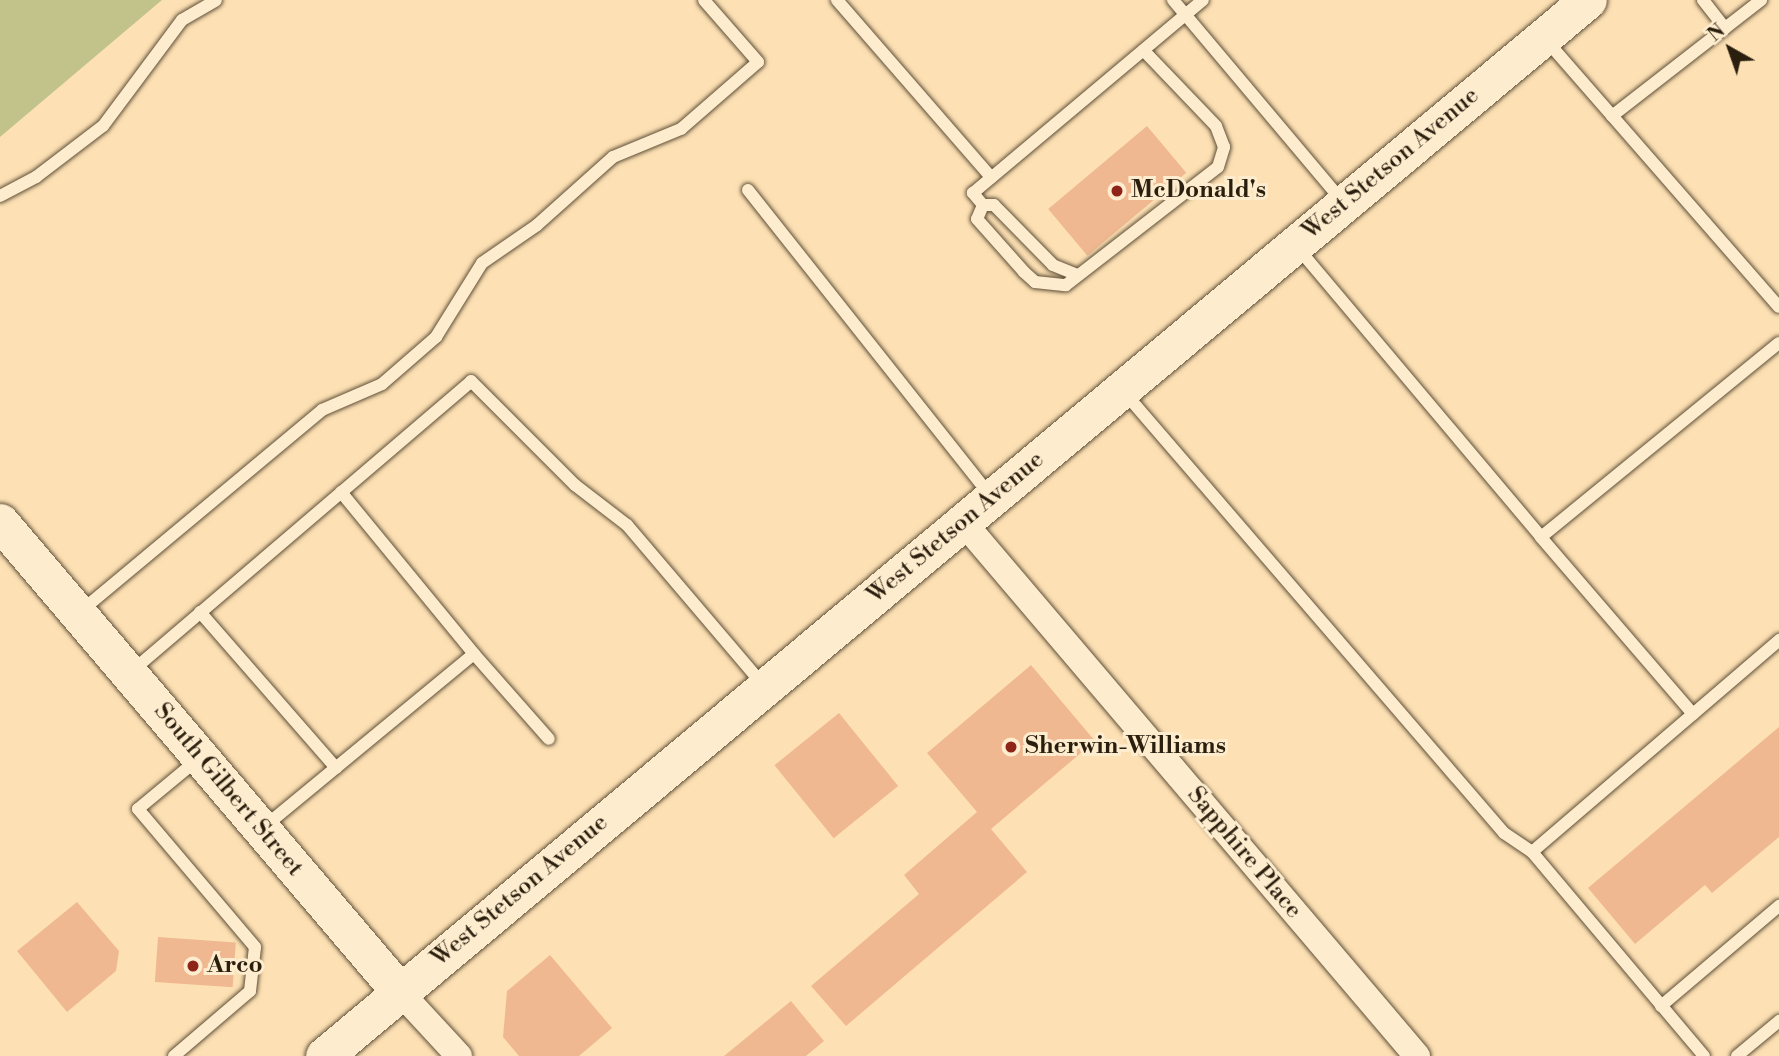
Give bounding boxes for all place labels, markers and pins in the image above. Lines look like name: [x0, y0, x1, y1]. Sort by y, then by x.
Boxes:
place label: McDonald's: [1131, 177, 1266, 205]
marker: McDonald's: [1109, 183, 1125, 199]
place label: Sherwin-Williams: [1025, 733, 1226, 761]
marker: Sherwin-Williams: [1003, 739, 1019, 755]
place label: Arco: [207, 952, 263, 980]
marker: Arco: [185, 958, 201, 974]

